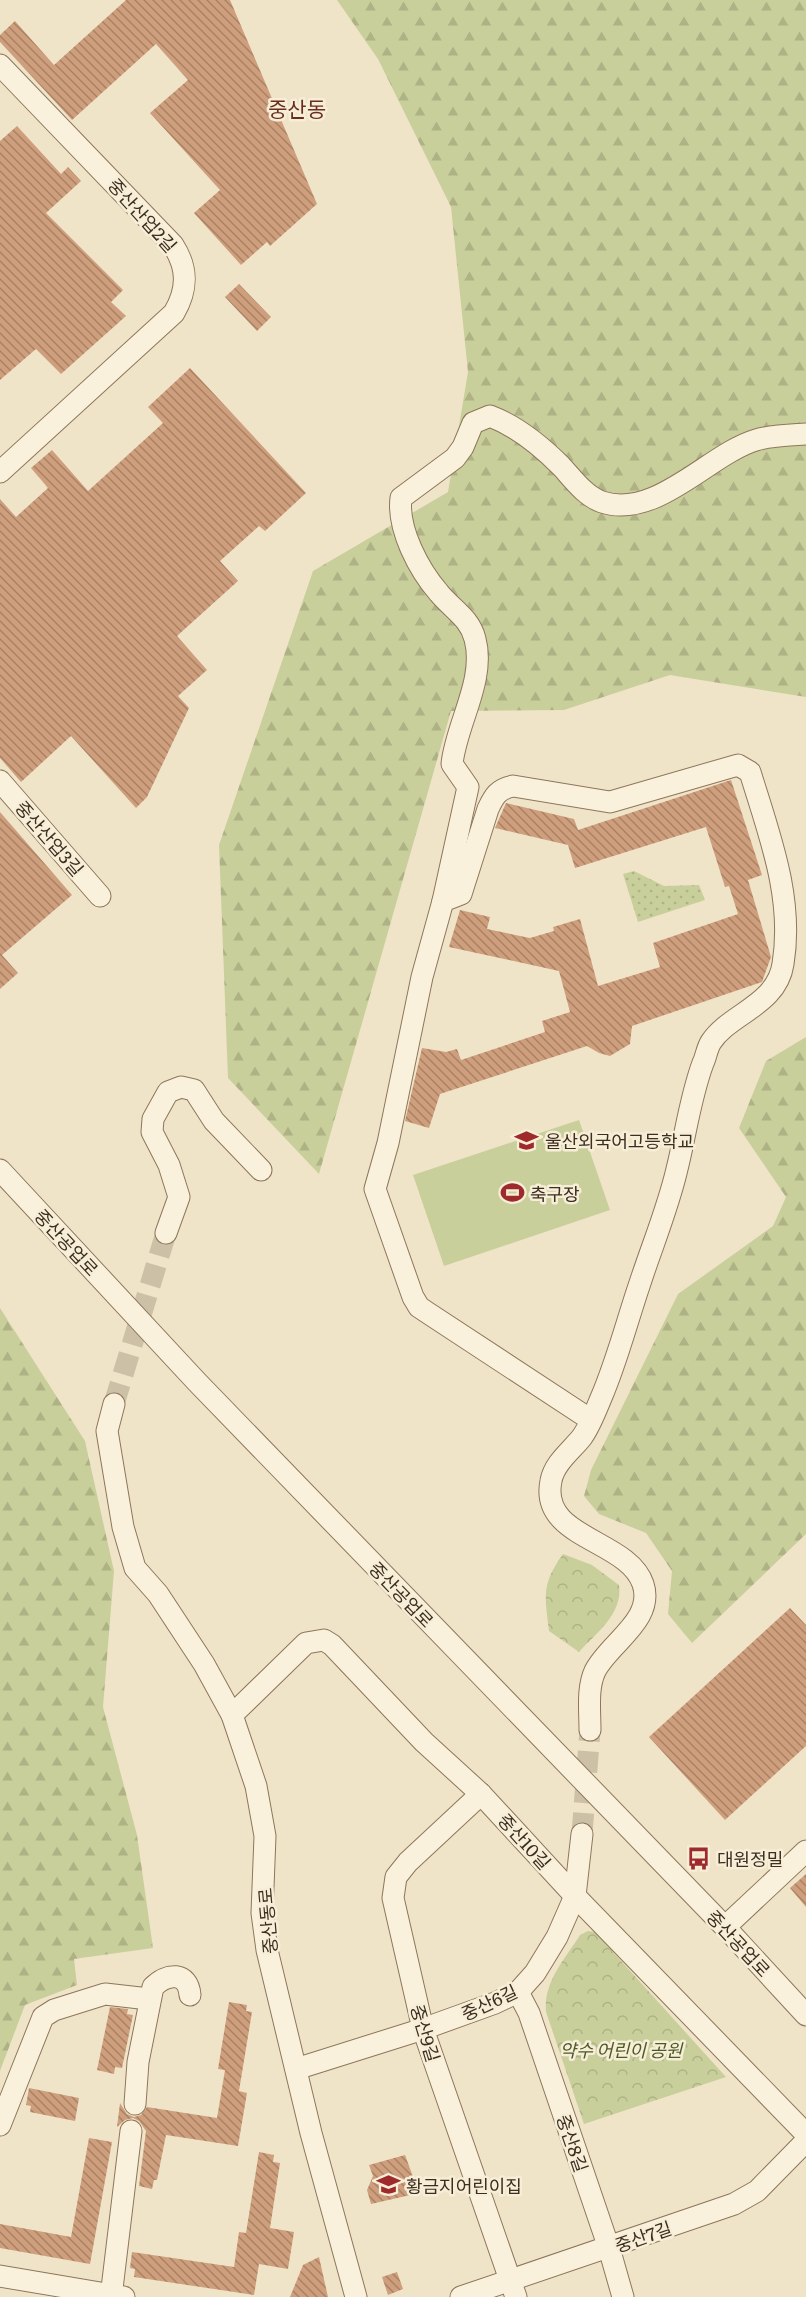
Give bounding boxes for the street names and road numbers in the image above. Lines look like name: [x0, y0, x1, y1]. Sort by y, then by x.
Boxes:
street label: 중산산업2길: [102, 172, 184, 258]
street label: 중산산업3길: [9, 794, 91, 882]
street label: 중산공업로: [29, 1203, 105, 1281]
street label: 중산공업로: [364, 1555, 440, 1633]
street label: 중산10길: [492, 1807, 558, 1875]
street label: 중산동로: [251, 1887, 283, 1955]
street label: 중산공업로: [701, 1904, 777, 1982]
street label: 중산6길: [456, 1977, 522, 2027]
street label: 중산9길: [404, 2001, 448, 2065]
street label: 중산8길: [551, 2110, 595, 2176]
street label: 중산7길: [611, 2214, 675, 2258]

